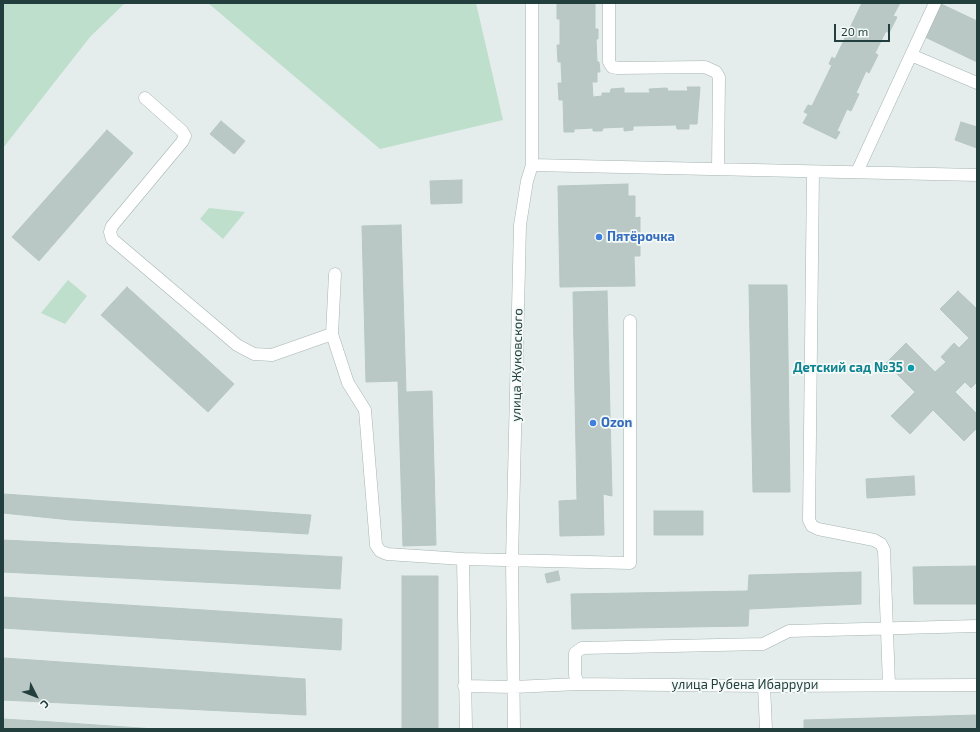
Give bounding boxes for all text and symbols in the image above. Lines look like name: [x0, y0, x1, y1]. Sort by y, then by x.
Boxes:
scale bar: [836, 16, 892, 42]
text: 20 m: [841, 24, 868, 38]
place label: Пятёрочка: [607, 229, 675, 245]
marker: Пятёрочка: [594, 232, 604, 242]
street label: улица Жуковского: [508, 308, 526, 422]
place label: Детский сад №35: [793, 360, 903, 376]
marker: Детский сад №35: [906, 363, 916, 373]
place label: Ozon: [601, 415, 632, 431]
marker: Ozon: [588, 418, 598, 428]
north arrow: [16, 676, 56, 716]
street label: улица Рубена Ибаррури: [672, 677, 818, 693]
text: С: [38, 698, 52, 711]

